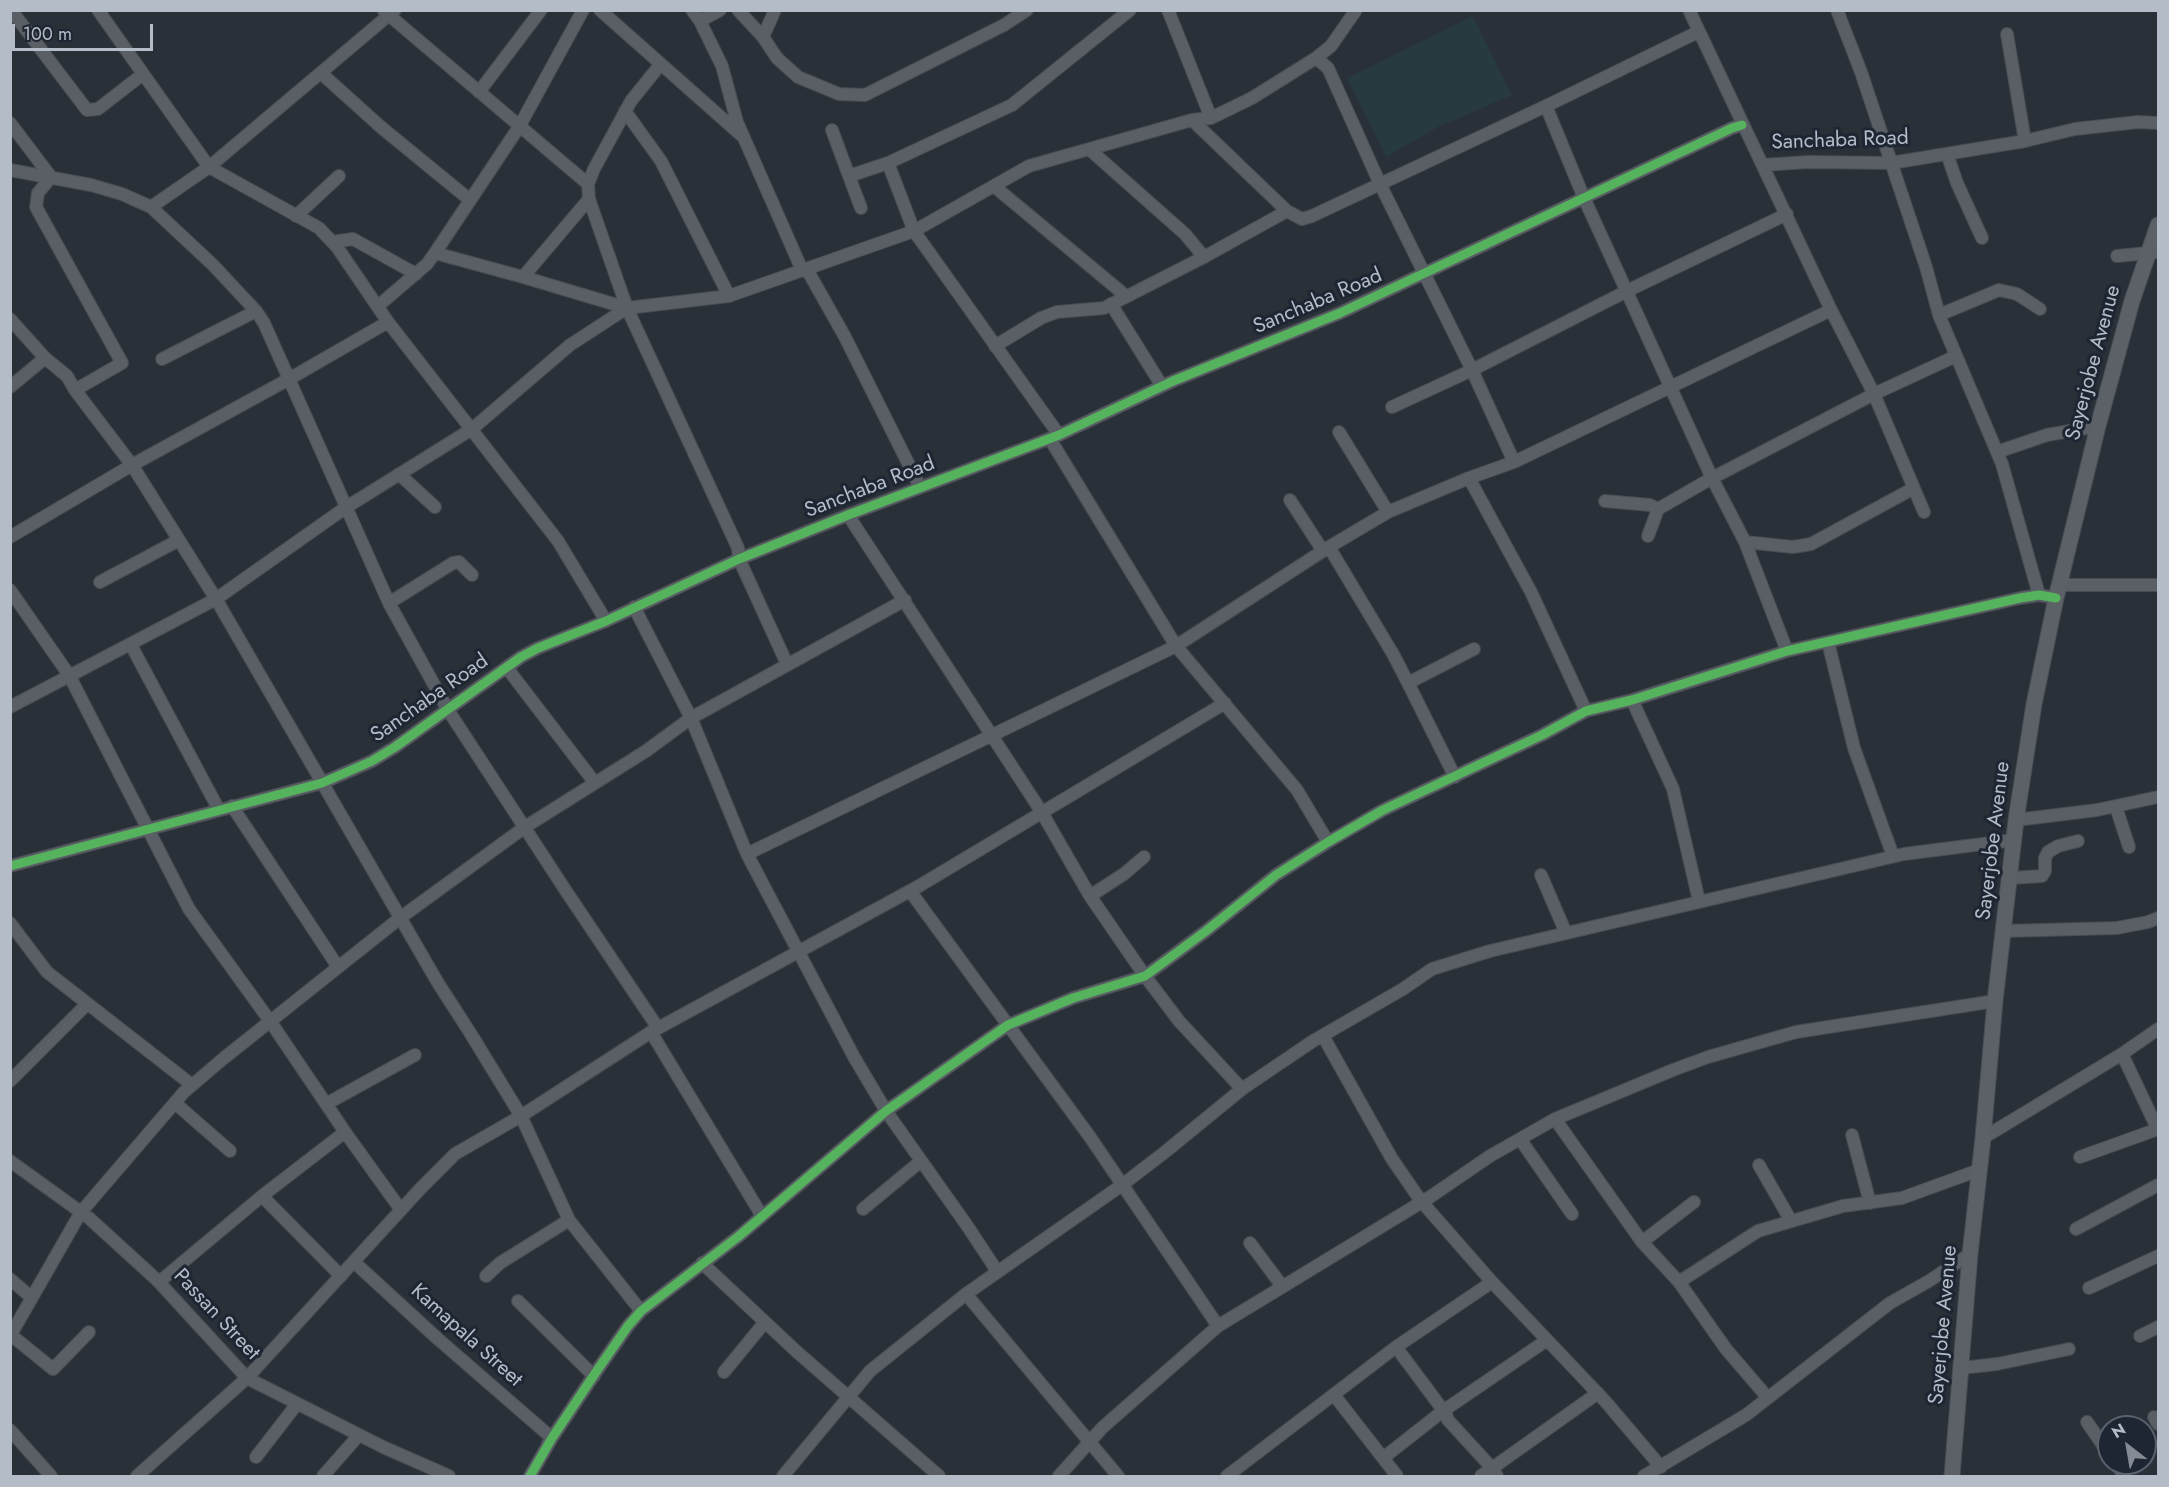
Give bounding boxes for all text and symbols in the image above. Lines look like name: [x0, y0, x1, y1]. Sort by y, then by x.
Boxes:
scale bar: [15, 12, 156, 50]
text: 100 m: [23, 21, 72, 47]
street label: Sanchaba Road: [1771, 126, 1909, 156]
street label: Sanchaba Road: [1250, 264, 1386, 340]
street label: Sayerjobe Avenue: [2061, 283, 2127, 443]
street label: Sanchaba Road: [801, 452, 939, 524]
street label: Sanchaba Road: [366, 649, 494, 749]
street label: Sayerjobe Avenue: [1972, 760, 2016, 922]
street label: Sayerjobe Avenue: [1924, 1244, 1964, 1406]
street label: Passan Street: [167, 1264, 265, 1366]
street label: Kamapala Street: [405, 1279, 527, 1393]
north arrow: [2097, 1415, 2157, 1475]
text: N: [2107, 1418, 2130, 1444]

